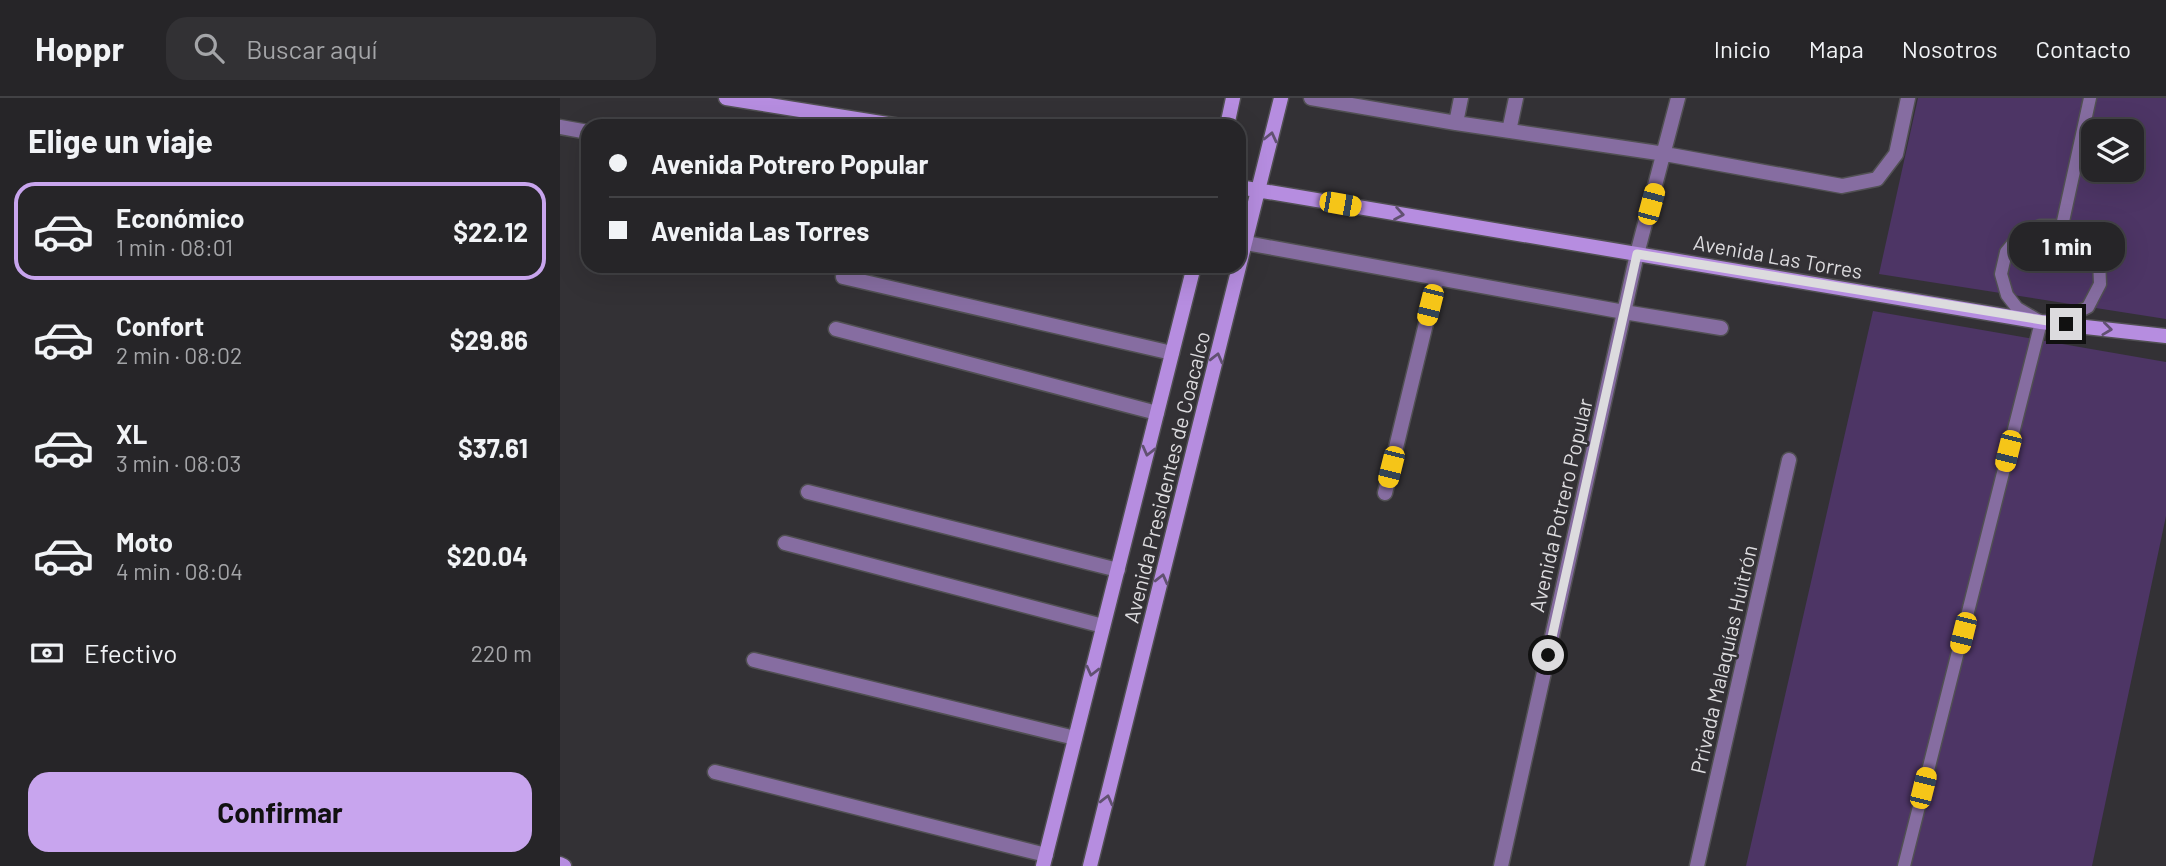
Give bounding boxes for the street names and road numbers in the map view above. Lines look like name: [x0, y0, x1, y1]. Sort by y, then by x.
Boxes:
street label: Avenida Las Torres: [1692, 229, 1864, 283]
street label: Avenida Presidentes de Coacalco: [1118, 329, 1214, 625]
street label: Avenida Potrero Popular: [1523, 395, 1597, 614]
street label: Privada Malaquías Huitrón: [1684, 542, 1762, 776]

